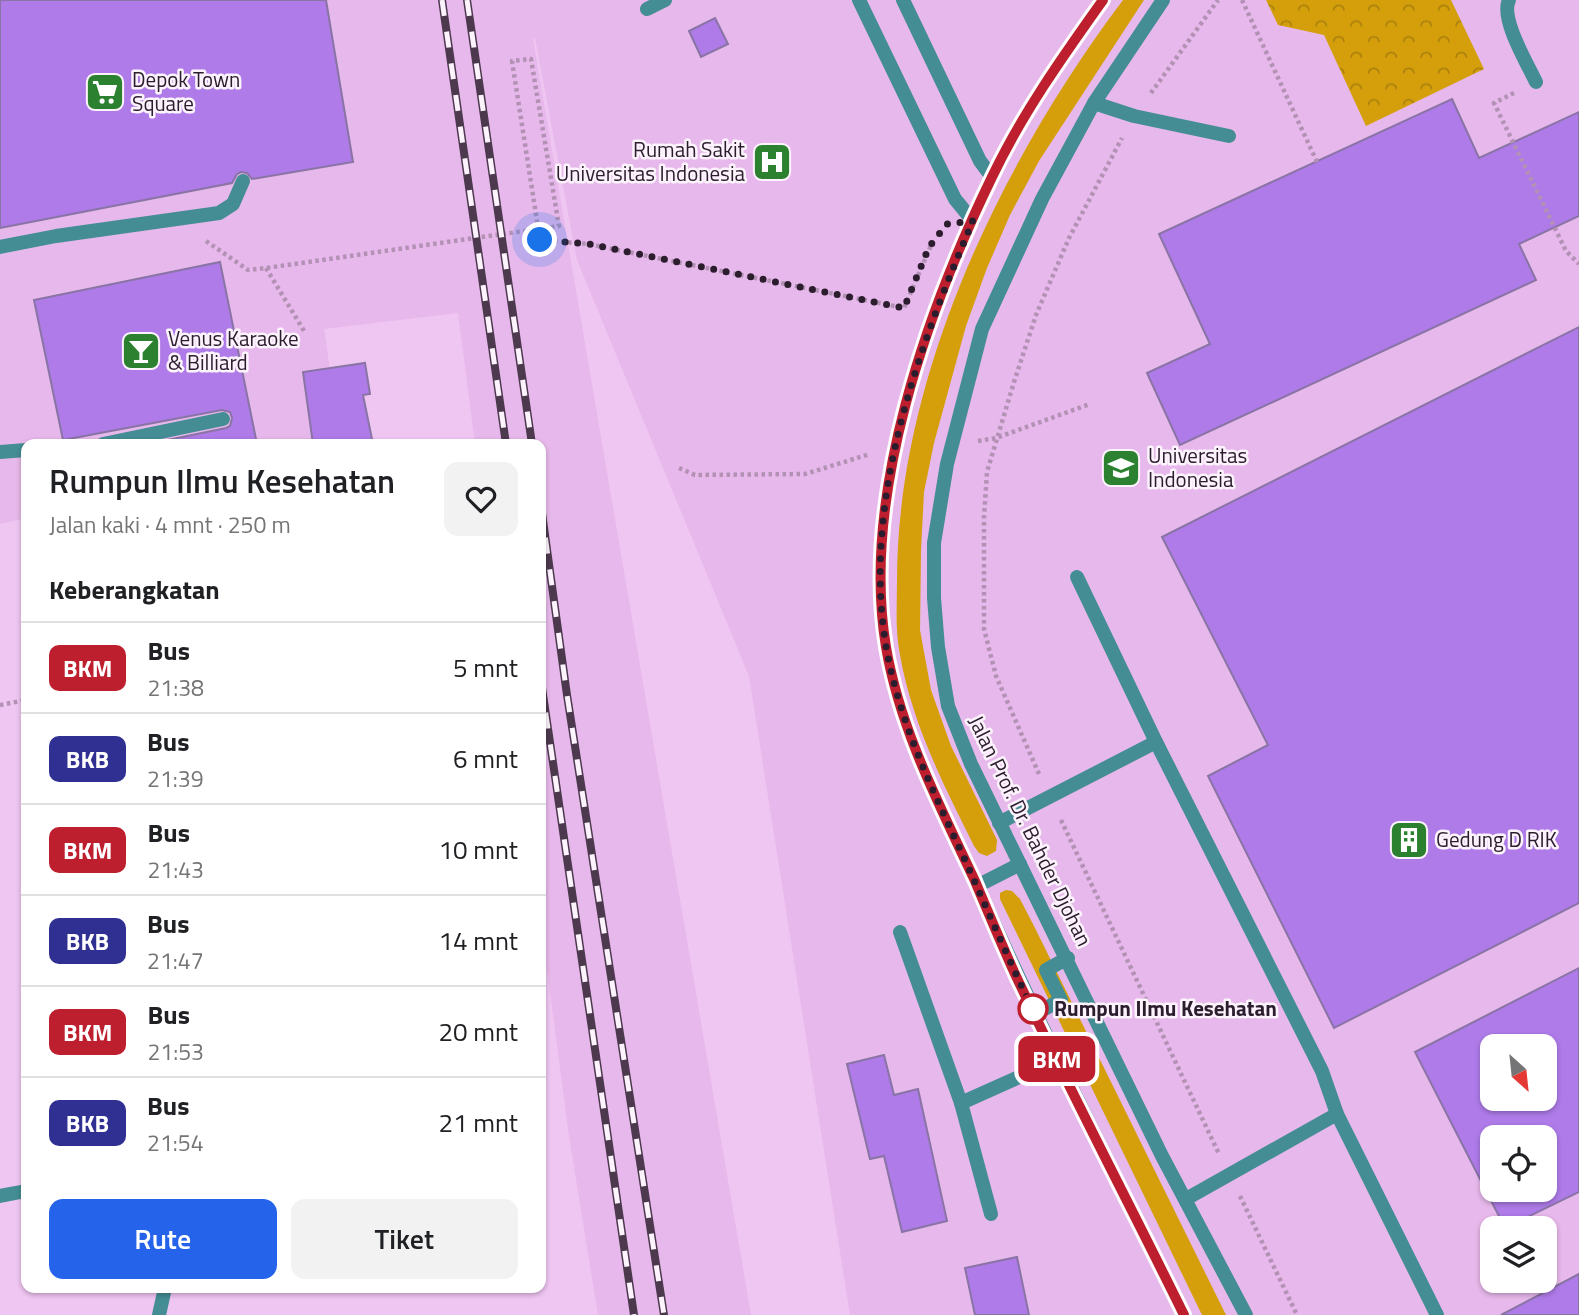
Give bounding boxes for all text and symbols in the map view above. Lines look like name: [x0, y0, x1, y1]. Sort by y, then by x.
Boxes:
place label: Depok Town Square: [132, 63, 240, 119]
supermarket icon: Depok Town Square: [84, 71, 126, 113]
place label: Rumah Sakit Universitas Indonesia: [556, 133, 746, 189]
hospital icon: Rumah Sakit Universitas Indonesia: [751, 141, 793, 183]
your location: [522, 222, 557, 257]
place label: Venus Karaoke & Billiard: [168, 322, 299, 378]
bar icon: Venus Karaoke & Billiard: [120, 330, 162, 372]
place label: Universitas Indonesia: [1148, 439, 1247, 495]
school or university icon: Universitas Indonesia: [1100, 447, 1142, 489]
text: Rumpun Ilmu Kesehatan: [49, 456, 395, 506]
button: heart: [444, 462, 518, 536]
text: Jalan kaki · 4 mnt · 250 m: [49, 507, 291, 542]
text: Keberangkatan: [49, 570, 220, 609]
text: Bus: [147, 631, 190, 670]
text: 5 mnt: [453, 648, 518, 687]
text: BKM: [63, 650, 112, 686]
text: 21:38: [147, 670, 204, 705]
street label: Jalan Prof. Dr. Bahder Djohan: [961, 710, 1101, 951]
text: Bus: [147, 722, 189, 761]
text: 6 mnt: [453, 739, 518, 778]
text: BKB: [66, 741, 109, 777]
text: 21:39: [147, 761, 204, 796]
text: Bus: [147, 813, 190, 852]
building icon: Gedung D RIK: [1388, 819, 1430, 861]
place label: Gedung D RIK: [1436, 823, 1557, 855]
text: 10 mnt: [438, 830, 518, 869]
text: BKM: [63, 832, 112, 868]
text: 21:43: [147, 852, 204, 887]
text: Bus: [147, 904, 189, 943]
text: 14 mnt: [438, 921, 518, 960]
text: BKB: [66, 923, 109, 959]
text: 21:47: [147, 943, 204, 978]
place label: Rumpun Ilmu Kesehatan: [1054, 992, 1277, 1024]
marker: Rumpun Ilmu Kesehatan: [1018, 994, 1048, 1024]
text: Bus: [147, 995, 190, 1034]
text: 20 mnt: [438, 1012, 518, 1051]
text: BKM: [63, 1014, 112, 1050]
text: 21:53: [147, 1034, 204, 1069]
north arrow: [1480, 1034, 1558, 1111]
map controls: [1480, 1034, 1557, 1293]
line badge: BKM: [1017, 1036, 1097, 1082]
text: BKM: [1032, 1041, 1082, 1077]
text: Bus: [147, 1086, 189, 1125]
text: 21 mnt: [438, 1103, 518, 1142]
text: BKB: [66, 1105, 109, 1141]
text: 21:54: [147, 1125, 204, 1160]
button: locate: [1480, 1125, 1557, 1202]
button: Rute: [49, 1199, 277, 1279]
button: Tiket: [291, 1199, 518, 1279]
button: layers: [1480, 1216, 1557, 1293]

